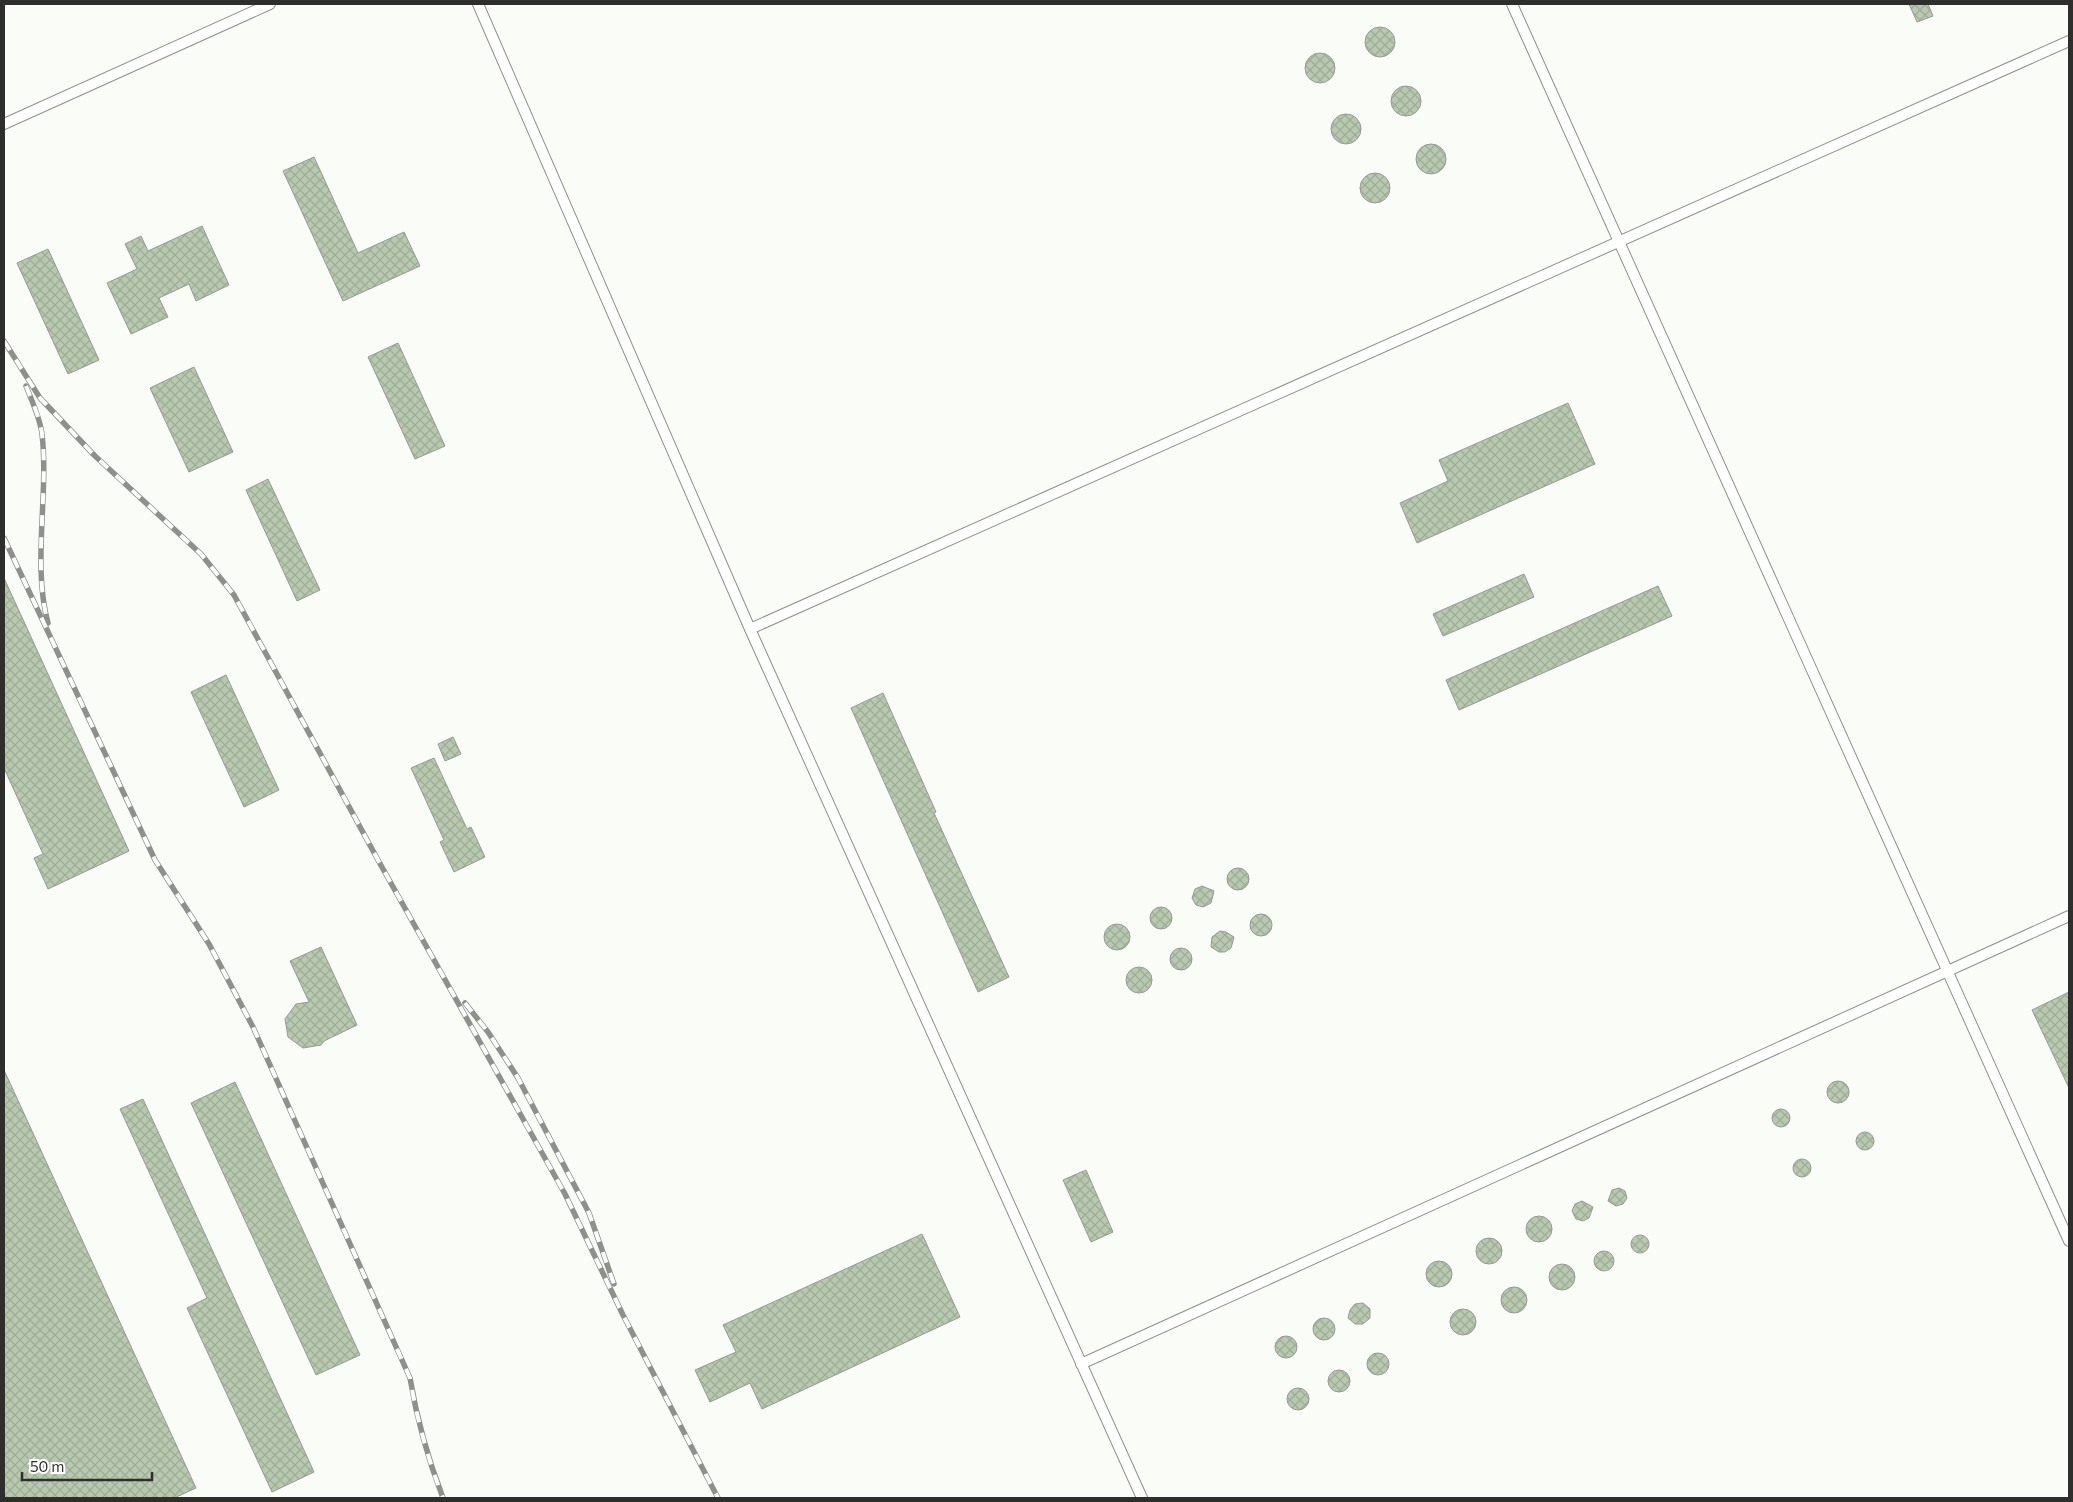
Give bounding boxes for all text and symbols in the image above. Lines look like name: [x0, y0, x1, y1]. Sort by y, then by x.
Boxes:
scale bar: [22, 1450, 152, 1482]
text: 50 m: [30, 1457, 64, 1475]

